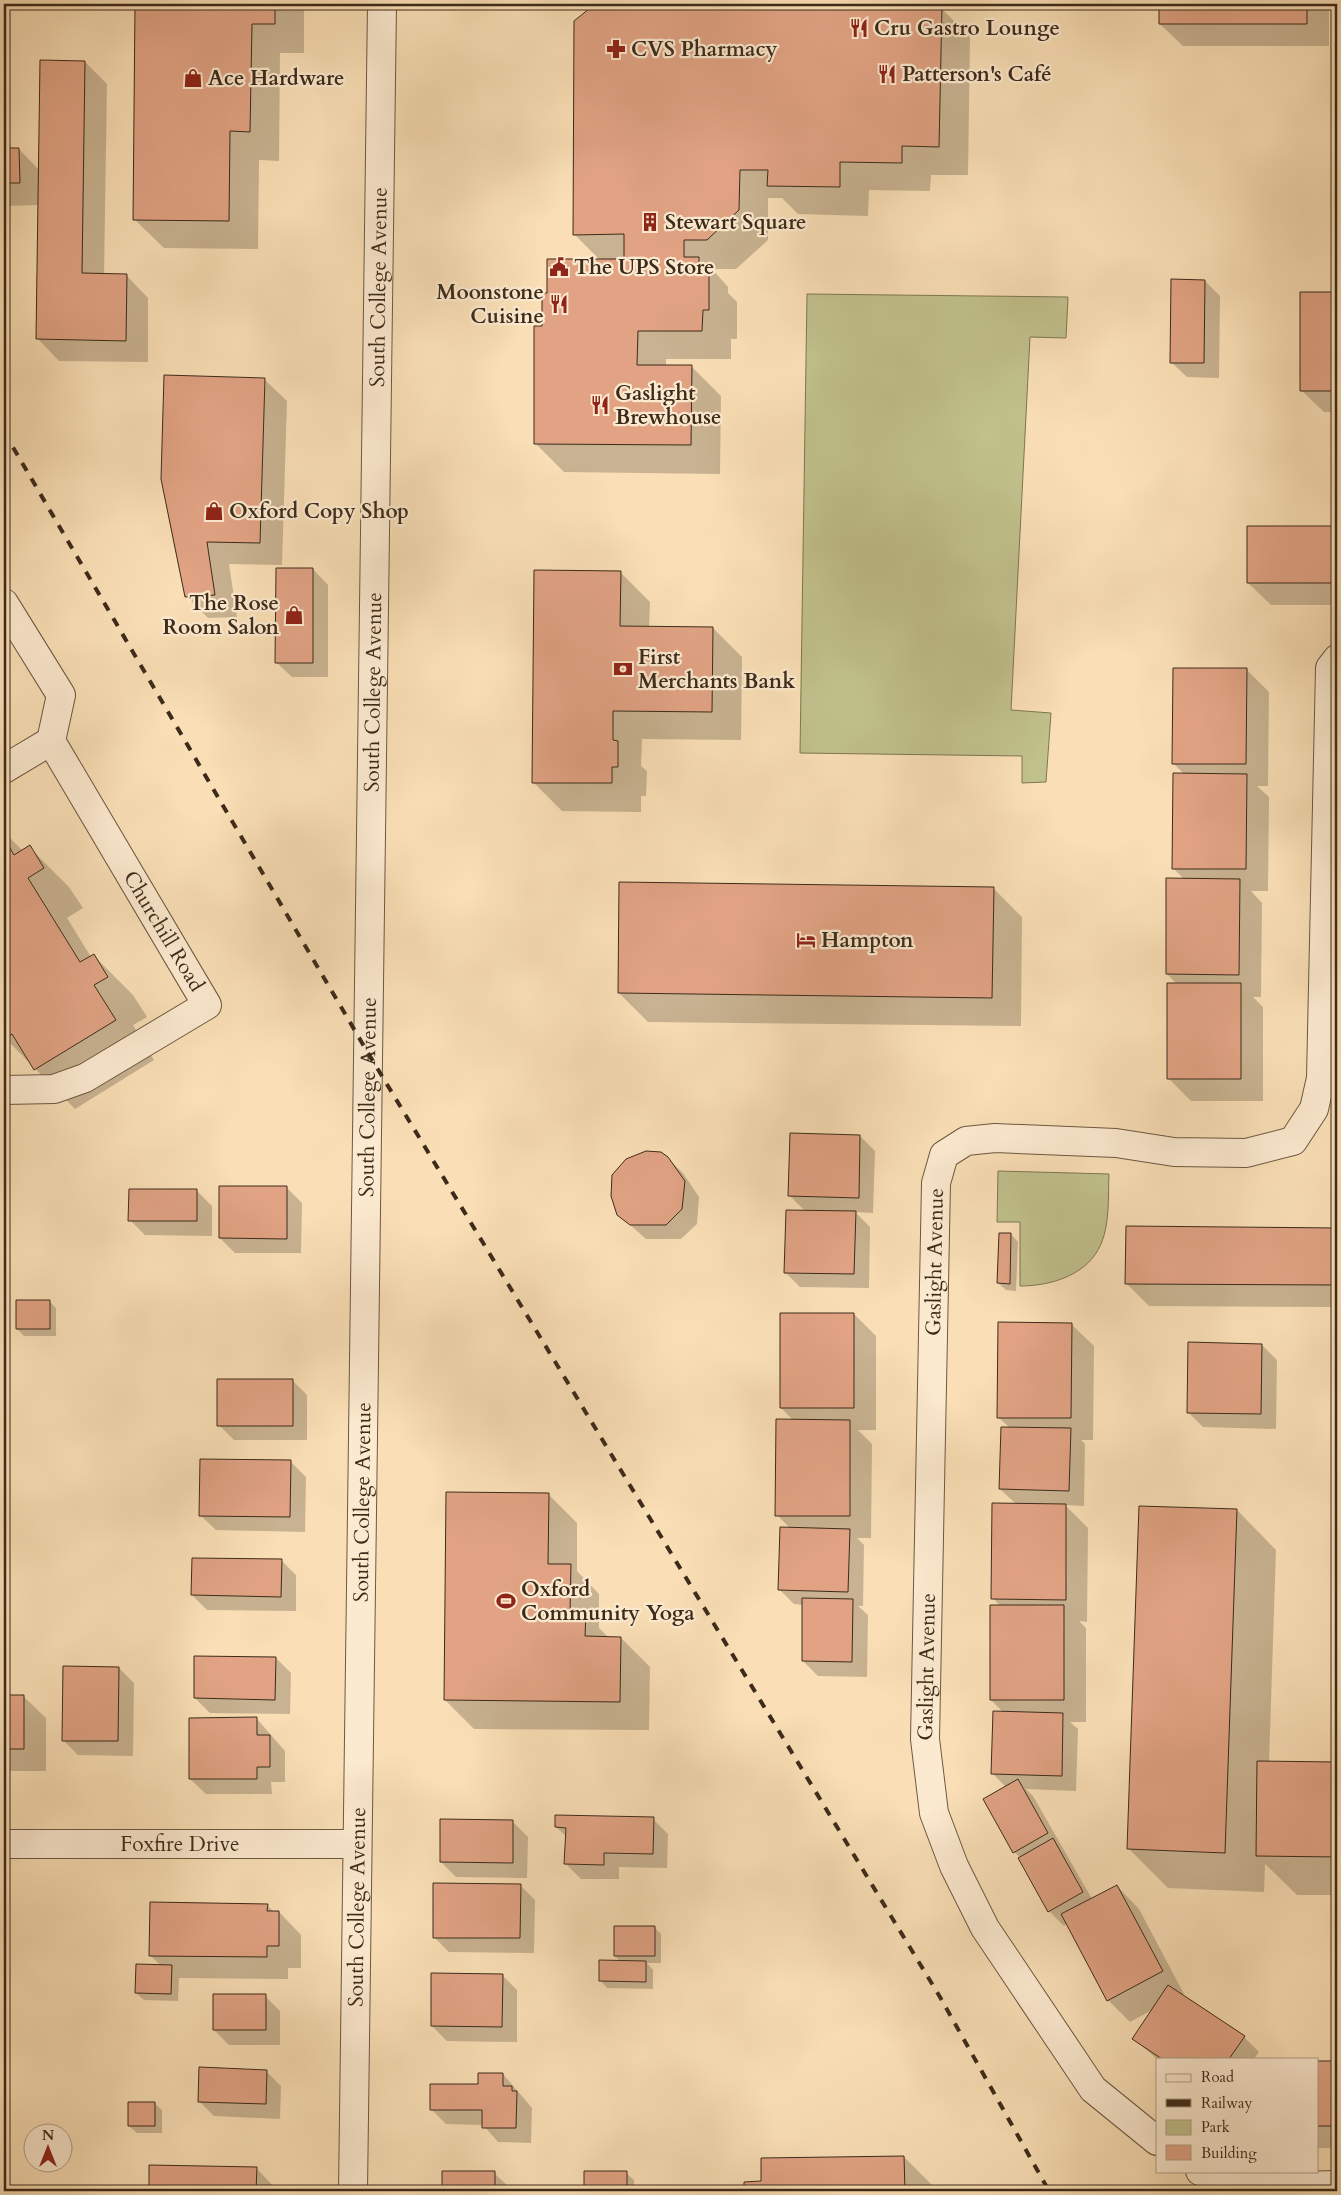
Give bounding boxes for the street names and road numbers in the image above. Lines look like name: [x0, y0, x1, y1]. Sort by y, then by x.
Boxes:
street label: South College Avenue: [363, 187, 395, 387]
street label: South College Avenue: [358, 592, 389, 792]
street label: Churchill Road: [116, 865, 211, 997]
street label: South College Avenue: [352, 997, 384, 1197]
street label: Gaslight Avenue: [919, 1188, 951, 1336]
street label: South College Avenue: [347, 1402, 378, 1602]
street label: Gaslight Avenue: [911, 1593, 943, 1741]
street label: South College Avenue: [341, 1807, 373, 2007]
street label: Foxfire Drive: [120, 1830, 240, 1859]

